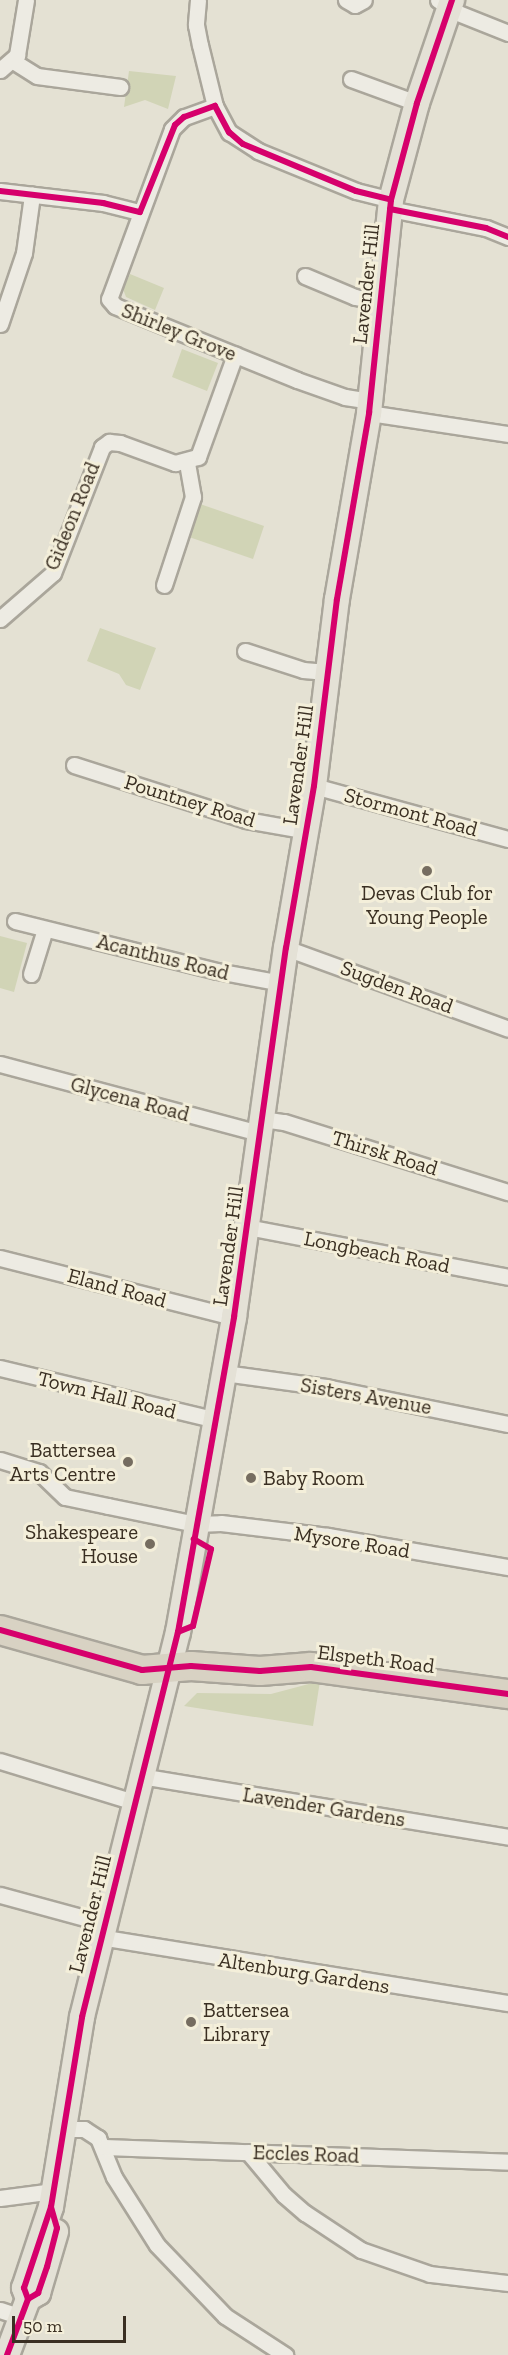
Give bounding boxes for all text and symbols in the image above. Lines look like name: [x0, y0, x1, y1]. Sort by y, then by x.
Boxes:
street label: Lavender Hill: [347, 222, 385, 346]
street label: Shirley Grove: [118, 297, 240, 367]
street label: Gideon Road: [39, 458, 105, 574]
street label: Lavender Hill: [277, 703, 319, 827]
street label: Pountney Road: [121, 769, 259, 833]
street label: Stormont Road: [341, 782, 481, 842]
marker: Devas Club for Young People: [420, 864, 434, 878]
place label: Devas Club for Young People: [361, 880, 493, 930]
street label: Acanthus Road: [94, 928, 232, 986]
street label: Sugden Road: [337, 955, 457, 1019]
street label: Glycena Road: [68, 1071, 192, 1127]
street label: Thirsk Road: [329, 1125, 441, 1181]
street label: Lavender Hill: [207, 1184, 249, 1308]
street label: Longbeach Road: [302, 1225, 452, 1279]
street label: Eland Road: [65, 1263, 169, 1313]
street label: Town Hall Road: [35, 1366, 179, 1424]
street label: Sisters Avenue: [298, 1372, 434, 1420]
place label: Battersea Arts Centre: [10, 1437, 116, 1487]
marker: Battersea Arts Centre: [121, 1455, 135, 1469]
place label: Baby Room: [263, 1465, 365, 1491]
marker: Baby Room: [244, 1471, 258, 1485]
place label: Shakespeare House: [25, 1519, 138, 1569]
street label: Mysore Road: [292, 1520, 412, 1564]
marker: Shakespeare House: [143, 1537, 157, 1551]
street label: Elspeth Road: [316, 1639, 436, 1679]
street label: Lavender Gardens: [241, 1782, 407, 1832]
street label: Lavender Hill: [63, 1852, 117, 1976]
street label: Altenburg Gardens: [217, 1947, 391, 1999]
place label: Battersea Library: [203, 1997, 289, 2047]
marker: Battersea Library: [184, 2015, 198, 2029]
street label: Eccles Road: [252, 2140, 360, 2168]
scale bar: [15, 2304, 129, 2342]
text: 50 m: [23, 2315, 62, 2337]

